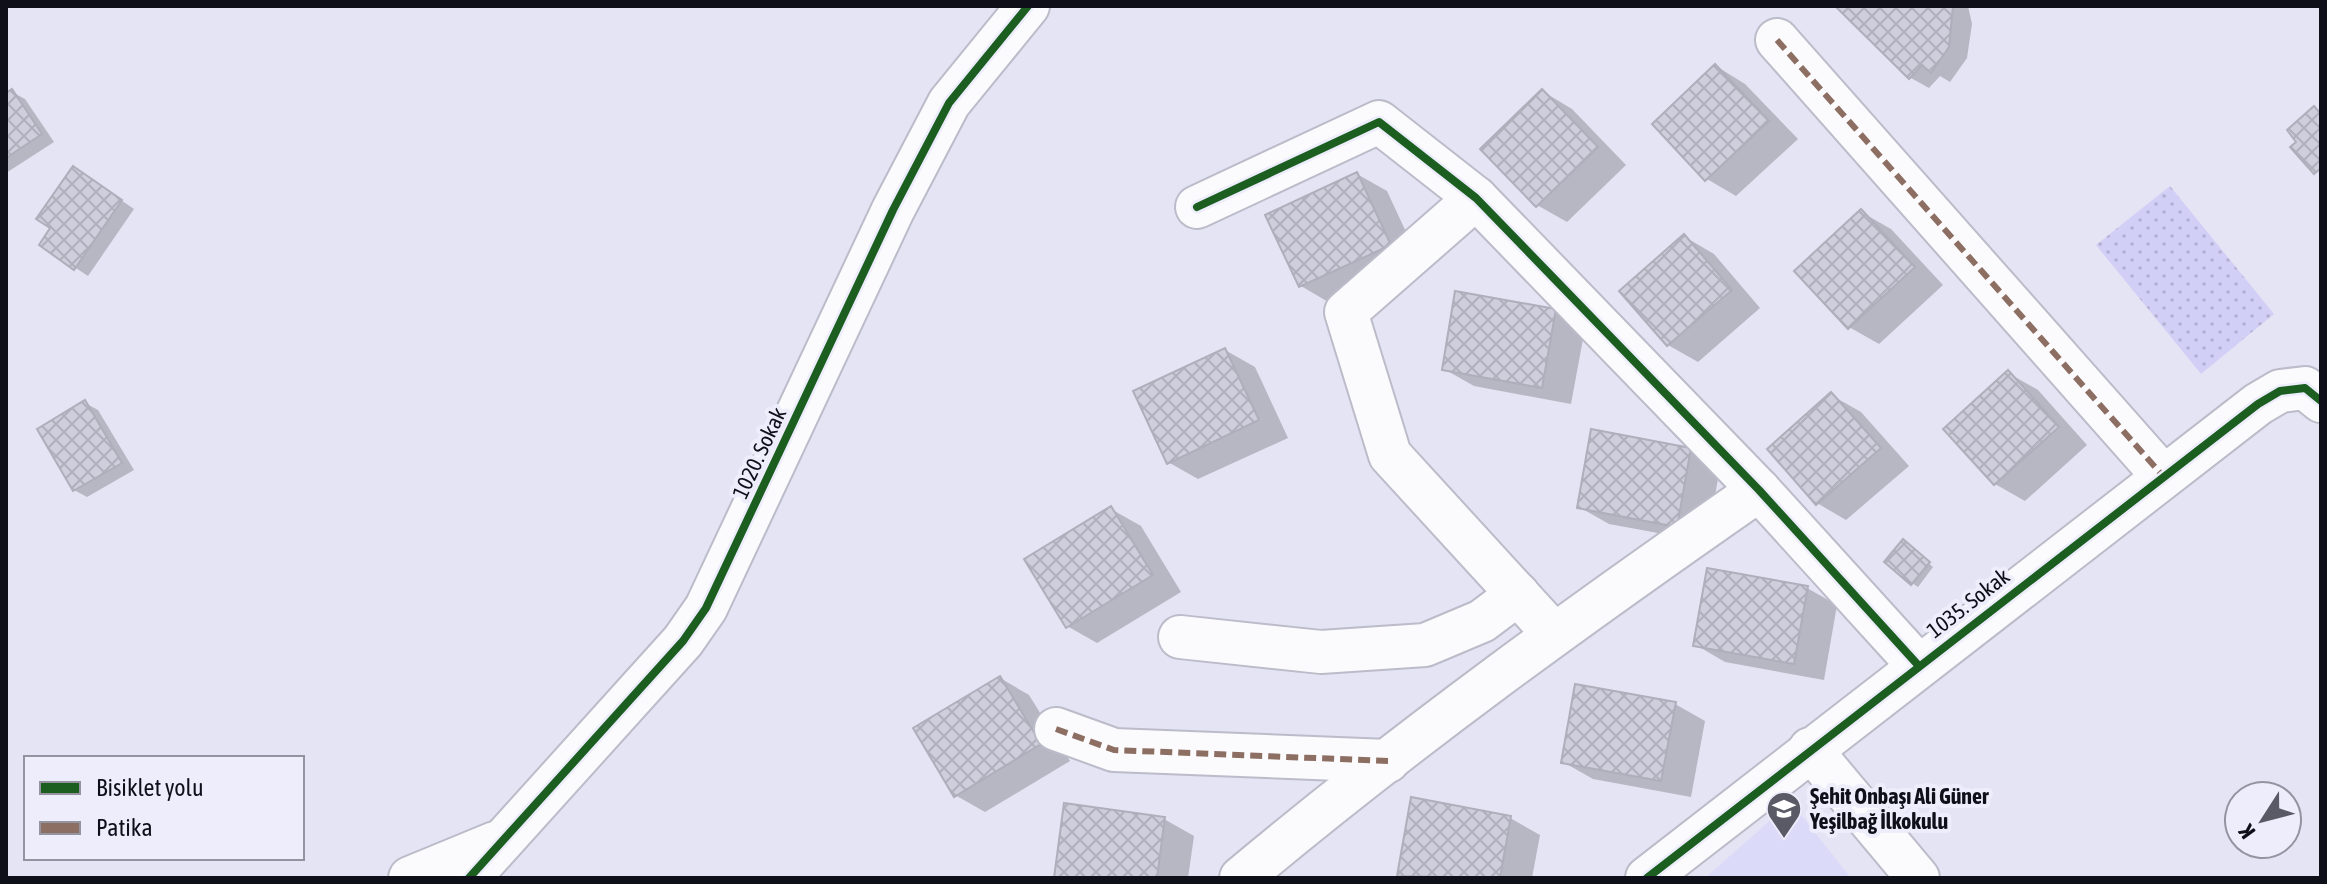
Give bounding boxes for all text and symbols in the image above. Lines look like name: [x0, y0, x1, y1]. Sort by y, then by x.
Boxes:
street label: 1020. Sokak: [727, 403, 792, 503]
street label: 1035. Sokak: [1922, 563, 2015, 643]
legend: [24, 756, 304, 860]
text: Bisiklet yolu: [96, 774, 204, 801]
north arrow: [2223, 780, 2303, 860]
place label: Şehit Onbaşı Ali Güner Yeşilbağ İlkokulu: [1809, 783, 1989, 834]
school or university icon: Şehit Onbaşı Ali Güner Yeşilbağ İlkokulu: [1765, 790, 1803, 840]
text: Patika: [96, 814, 153, 841]
text: K: [2233, 820, 2261, 844]

